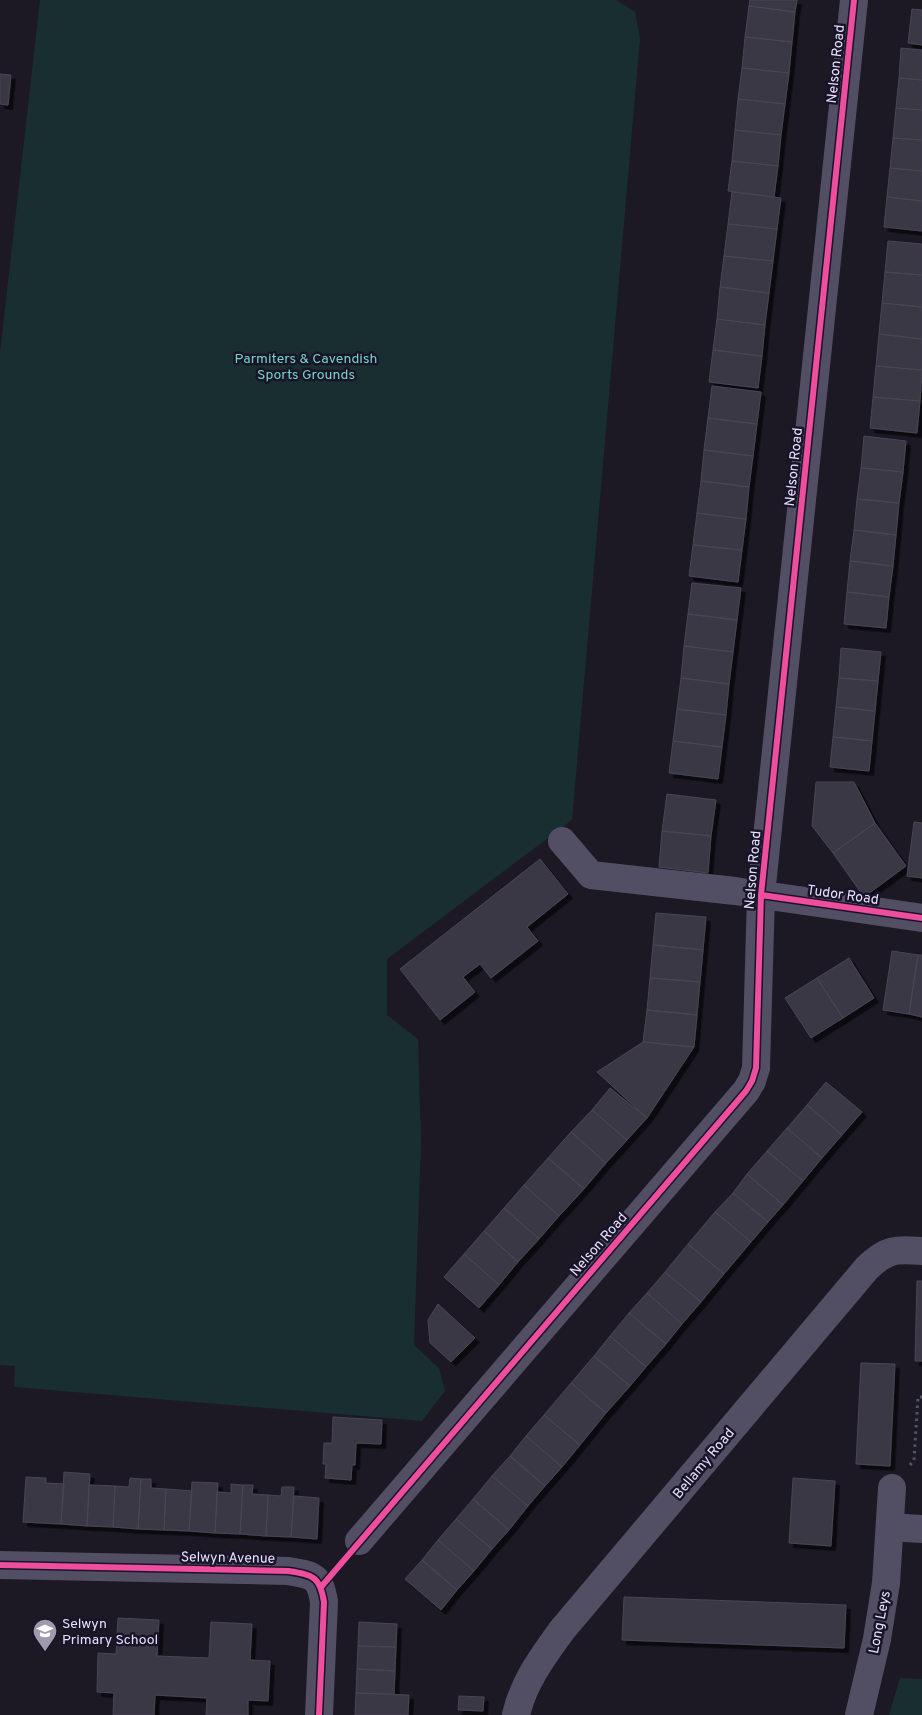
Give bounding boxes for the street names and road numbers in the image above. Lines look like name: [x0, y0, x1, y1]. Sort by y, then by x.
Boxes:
street label: Nelson Road: [824, 24, 849, 104]
street label: Nelson Road: [782, 427, 807, 507]
street label: Nelson Road: [742, 830, 765, 910]
street label: Tudor Road: [806, 882, 880, 909]
street label: Nelson Road: [567, 1210, 631, 1280]
street label: Bellamy Road: [670, 1425, 739, 1503]
street label: Selwyn Avenue: [181, 1549, 275, 1568]
street label: Long Leys: [866, 1589, 895, 1655]

